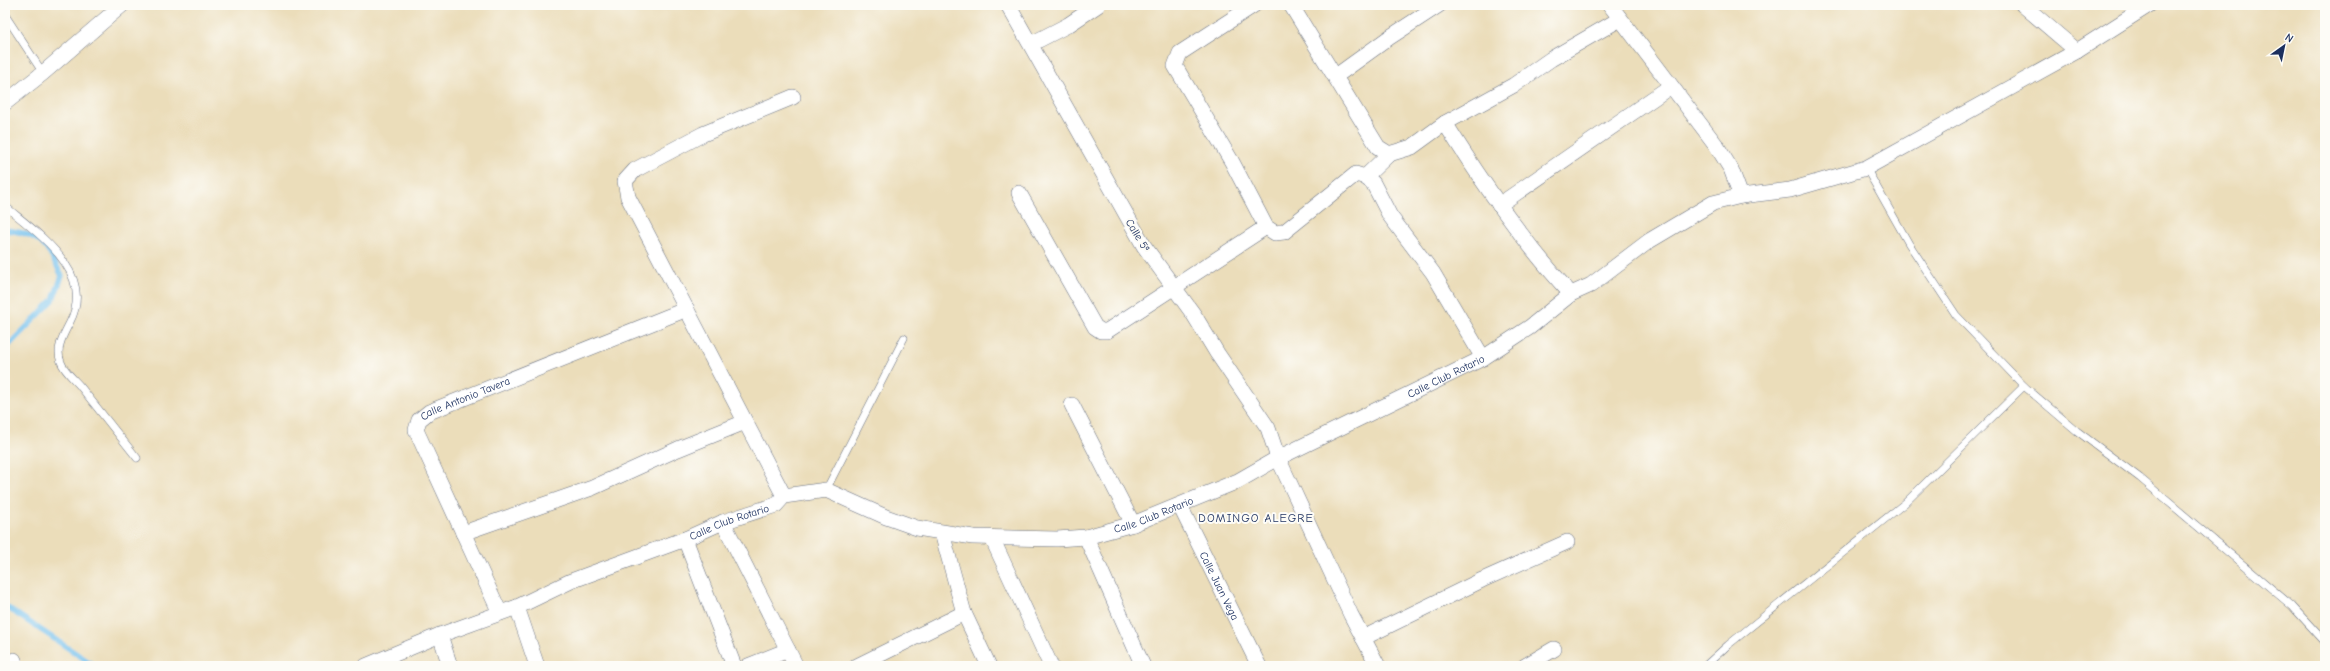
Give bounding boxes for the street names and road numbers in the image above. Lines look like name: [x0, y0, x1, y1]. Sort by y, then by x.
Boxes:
street label: Calle 5ª: [1123, 217, 1152, 254]
street label: Calle Club Rotario: [1405, 352, 1487, 401]
street label: Calle Antonio Tavera: [418, 374, 512, 423]
street label: Calle Club Rotario: [1112, 494, 1196, 536]
street label: Calle Club Rotario: [687, 502, 771, 543]
street label: Calle Juan Vega: [1197, 550, 1241, 622]

